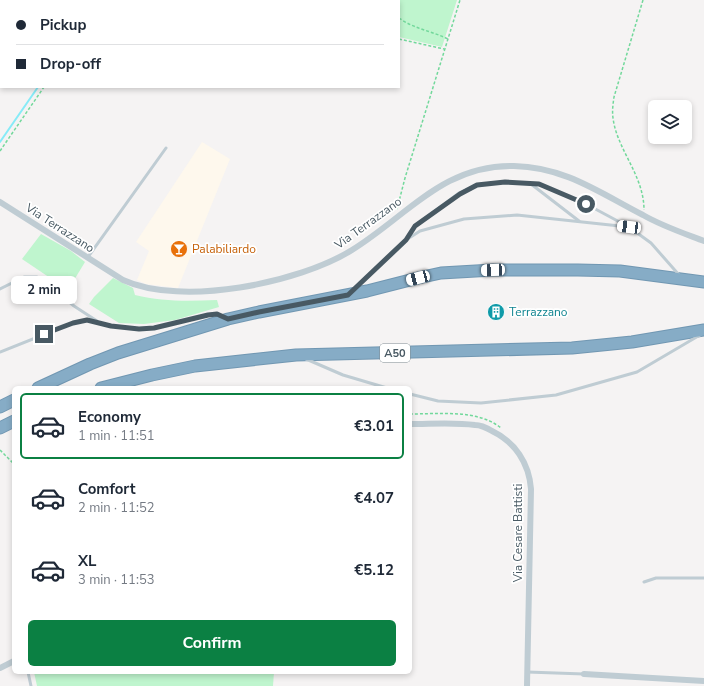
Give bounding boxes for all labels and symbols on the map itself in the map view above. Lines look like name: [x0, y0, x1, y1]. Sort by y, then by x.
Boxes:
street label: Via Terrazzano: [331, 193, 405, 253]
route start: [577, 195, 595, 213]
street label: Via Terrazzano: [22, 199, 98, 256]
car: [616, 220, 642, 234]
bar icon: Palabiliardo: [169, 239, 189, 259]
place label: Palabiliardo: [192, 241, 256, 257]
car: [481, 264, 505, 276]
car: [405, 269, 431, 287]
callout: 2 min: [11, 276, 77, 304]
building icon: Terrazzano: [486, 302, 506, 322]
place label: Terrazzano: [509, 304, 568, 320]
route end: [35, 325, 53, 343]
road number: A50: [380, 344, 410, 362]
street label: Via Cesare Battisti: [510, 484, 526, 583]

